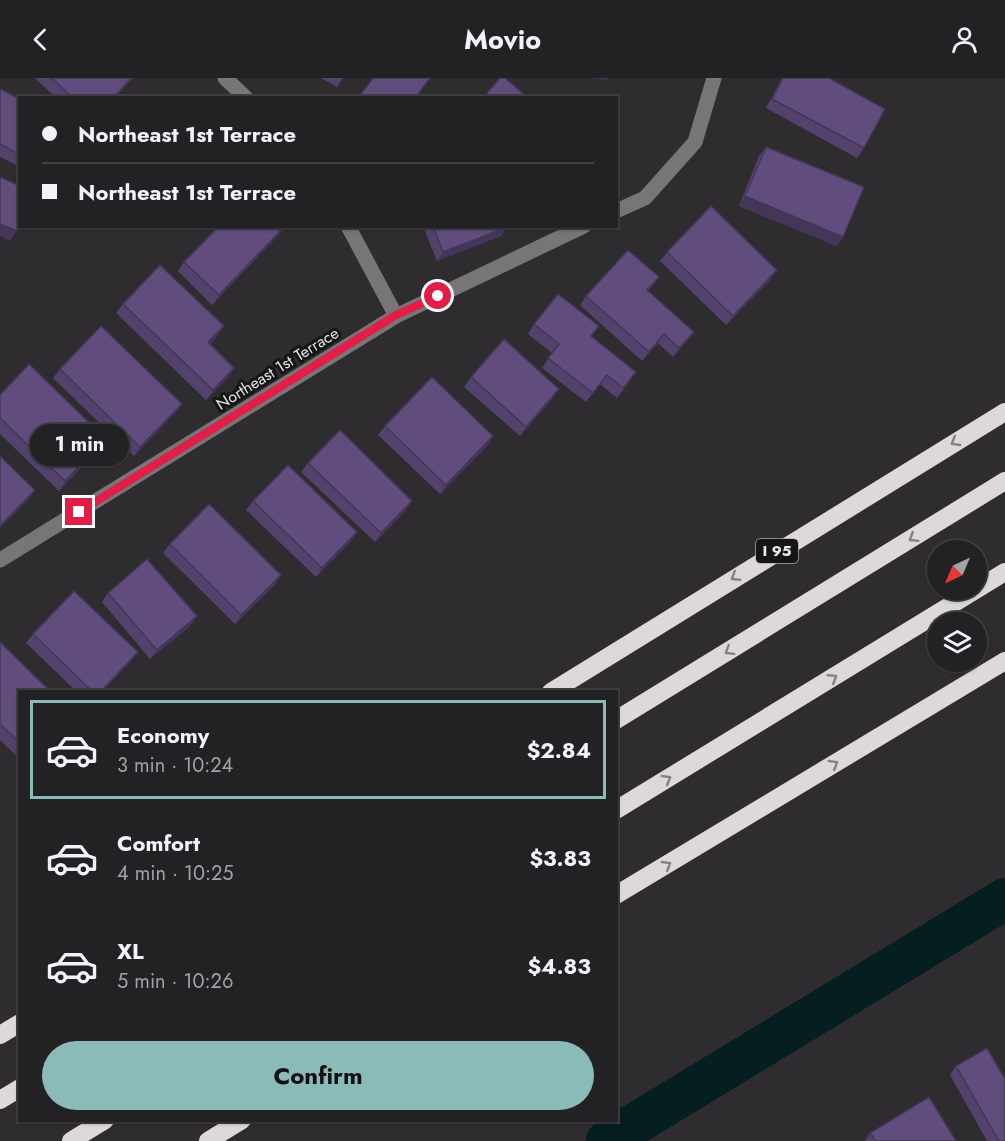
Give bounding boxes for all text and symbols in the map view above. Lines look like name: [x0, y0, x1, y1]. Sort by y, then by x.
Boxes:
text: Movio: [464, 20, 541, 59]
icon: back: [24, 23, 57, 56]
icon: person: [948, 23, 981, 56]
text: Northeast 1st Terrace: [78, 118, 296, 150]
text: Northeast 1st Terrace: [78, 176, 296, 208]
route start: [424, 282, 451, 309]
street label: Northeast 1st Terrace: [211, 321, 343, 415]
callout: 1 min: [29, 425, 128, 467]
text: 1 min: [55, 430, 104, 459]
one-way arrow: [951, 435, 961, 447]
route end: [65, 498, 92, 525]
one-way arrow: [908, 530, 919, 541]
road number: I 95: [756, 539, 798, 563]
north arrow: [927, 540, 987, 600]
map controls: [927, 540, 987, 672]
one-way arrow: [731, 569, 741, 581]
button: layers: [927, 612, 987, 672]
one-way arrow: [725, 643, 735, 655]
one-way arrow: [827, 673, 837, 685]
text: Economy: [117, 719, 209, 751]
icon: car: [45, 723, 99, 777]
text: $2.84: [527, 734, 591, 766]
text: 3 min · 10:24: [117, 751, 233, 780]
one-way arrow: [828, 760, 838, 772]
one-way arrow: [661, 775, 671, 787]
text: Comfort: [117, 827, 200, 859]
icon: car: [45, 831, 99, 885]
text: $3.83: [529, 842, 591, 874]
text: 4 min · 10:25: [117, 859, 234, 888]
one-way arrow: [661, 860, 671, 872]
text: XL: [117, 935, 144, 967]
icon: car: [45, 939, 99, 993]
text: $4.83: [527, 950, 591, 982]
text: 5 min · 10:26: [117, 967, 233, 996]
button: Confirm: [42, 1041, 594, 1110]

